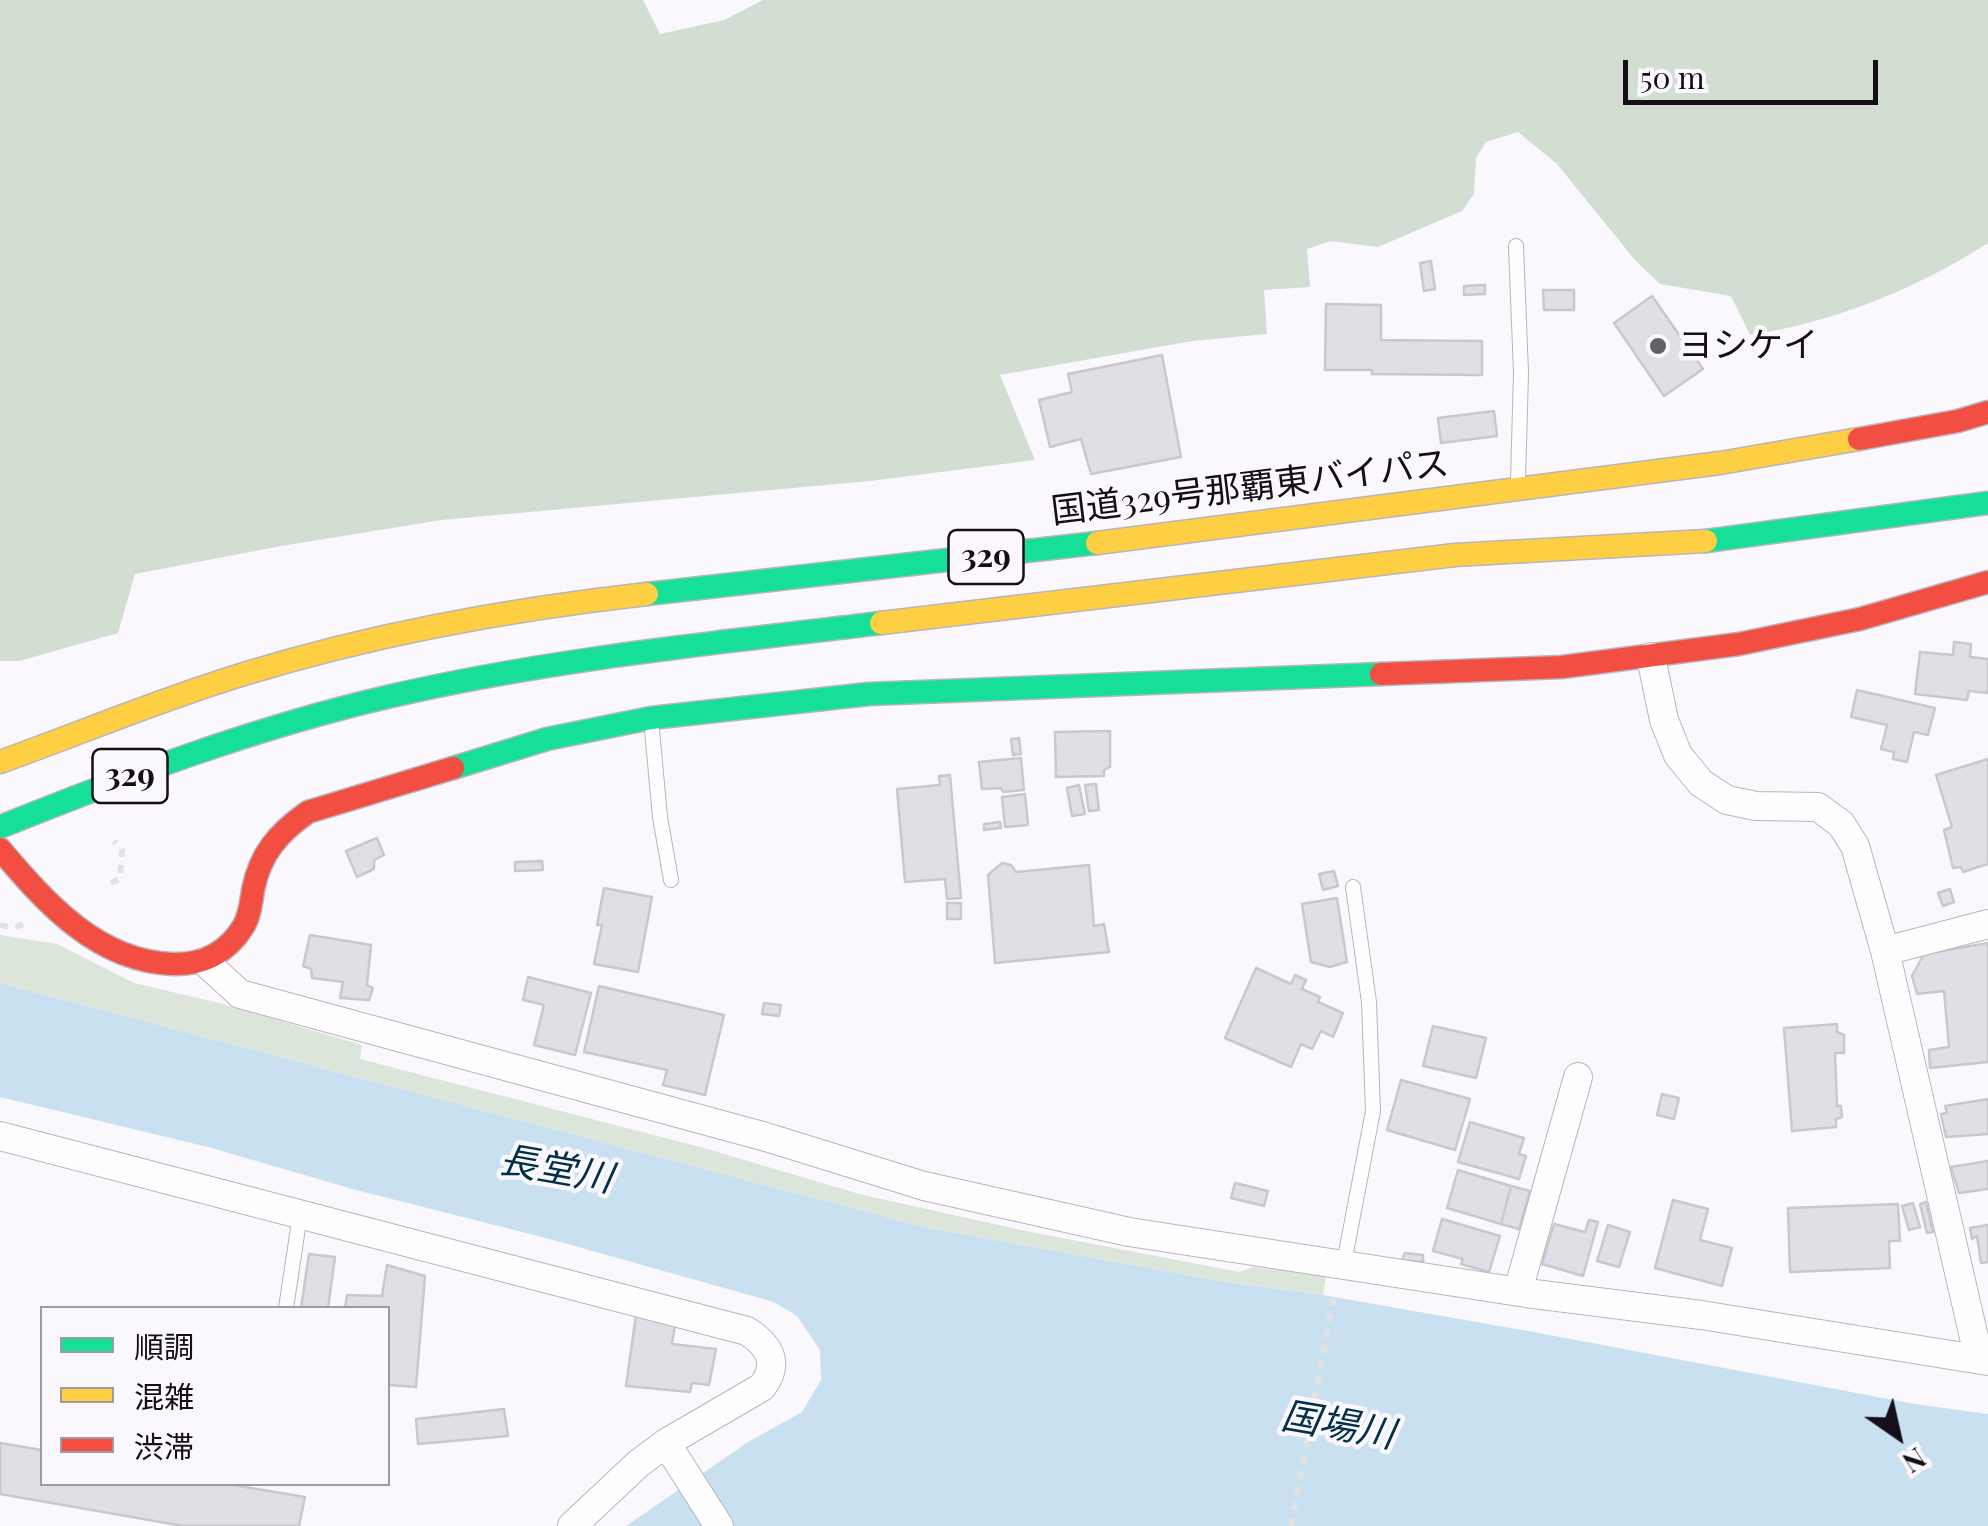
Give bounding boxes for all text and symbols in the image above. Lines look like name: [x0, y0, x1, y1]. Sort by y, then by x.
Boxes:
scale bar: [1628, 40, 1883, 102]
text: 50 m: [1640, 57, 1705, 97]
place label: ヨシケイ: [1678, 325, 1818, 367]
marker: ヨシケイ: [1647, 335, 1669, 357]
street label: 国道329号那覇東バイパス: [1049, 443, 1451, 533]
road number: 329: [948, 530, 1024, 584]
road number: 329: [92, 749, 168, 803]
water label: 長堂川: [496, 1138, 616, 1202]
legend: [40, 1306, 390, 1486]
text: 順調: [134, 1326, 194, 1366]
text: 混雑: [134, 1376, 194, 1416]
north arrow: [1848, 1386, 1948, 1486]
water label: 国場川: [1278, 1394, 1398, 1458]
text: 渋滞: [134, 1426, 194, 1466]
text: N: [1896, 1440, 1934, 1482]

